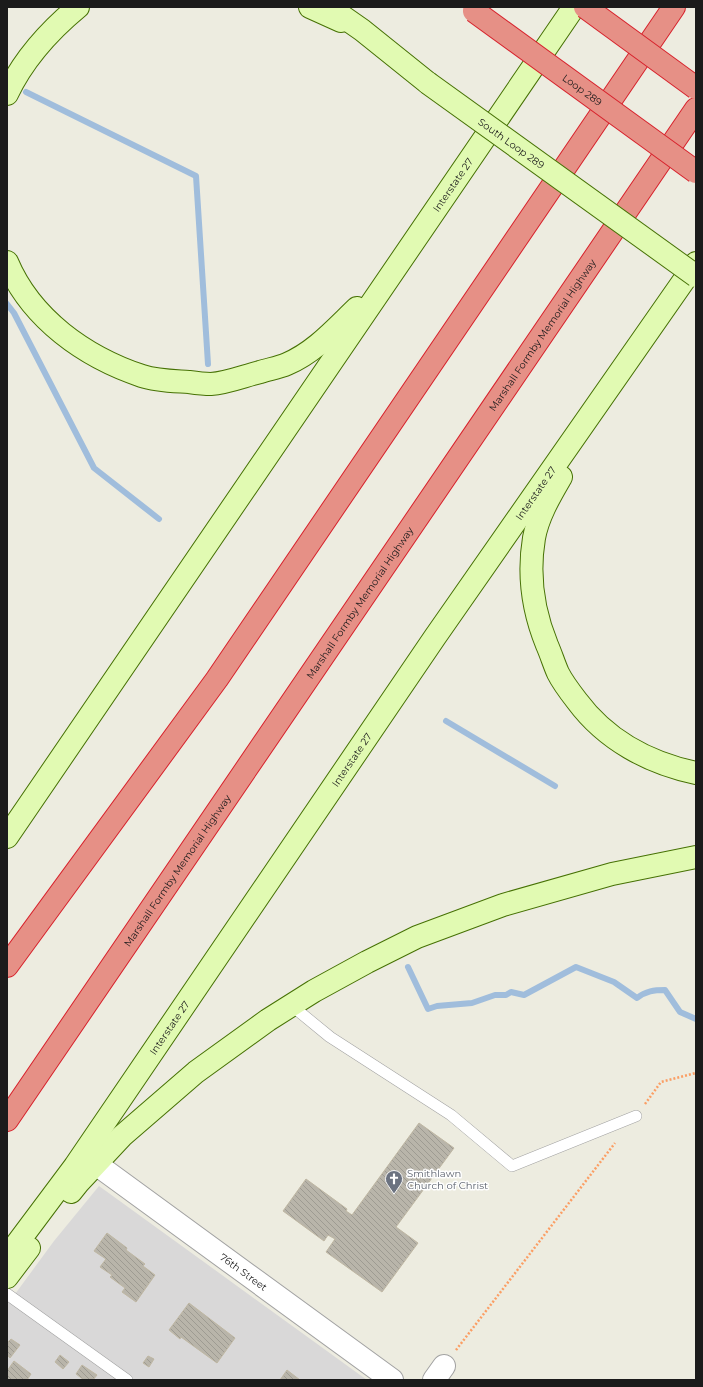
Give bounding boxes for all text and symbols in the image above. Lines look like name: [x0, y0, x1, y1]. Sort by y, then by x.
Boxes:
street label: Loop 289: [560, 71, 605, 108]
street label: South Loop 289: [476, 115, 547, 171]
street label: Interstate 27: [430, 155, 476, 214]
street label: Marshall Formby Memorial Highway: [486, 256, 599, 414]
street label: Interstate 27: [512, 464, 559, 522]
street label: Marshall Formby Memorial Highway: [303, 524, 416, 681]
street label: Interstate 27: [329, 730, 374, 789]
street label: Marshall Formby Memorial Highway: [121, 791, 234, 949]
street label: Interstate 27: [146, 998, 192, 1057]
place label: Smithlawn Church of Christ: [407, 1167, 488, 1192]
church icon: Smithlawn Church of Christ: [384, 1169, 404, 1194]
street label: 76th Street: [218, 1250, 270, 1293]

